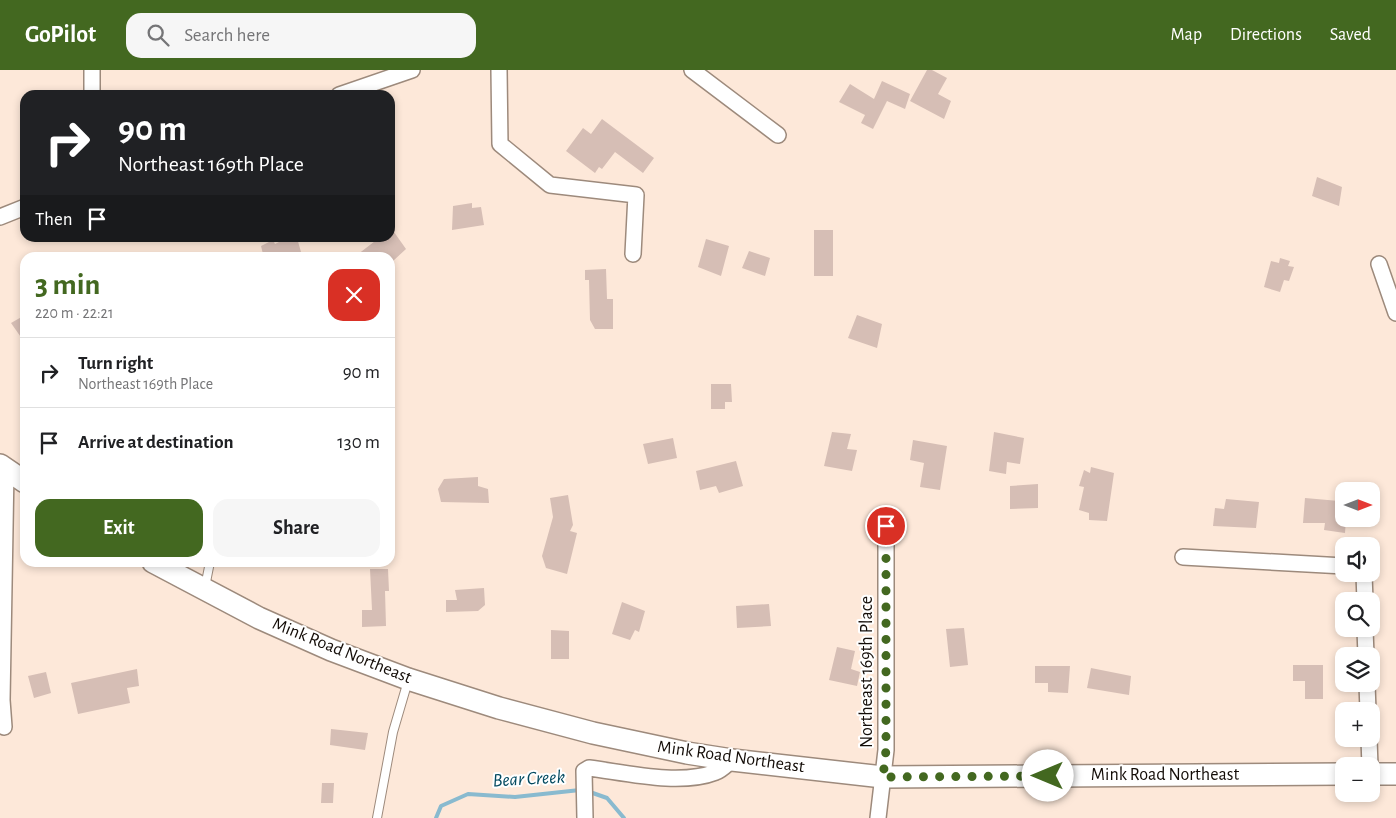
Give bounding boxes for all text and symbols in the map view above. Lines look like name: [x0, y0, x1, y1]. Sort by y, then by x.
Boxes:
search box: [126, 13, 476, 58]
icon: search: [144, 21, 172, 49]
text: GoPilot: [25, 23, 96, 47]
text: Search here: [184, 26, 270, 45]
text: Map: [1171, 26, 1202, 44]
text: Directions: [1230, 26, 1302, 44]
text: Saved: [1330, 26, 1371, 44]
icon: right: [35, 110, 100, 175]
text: 90 m: [118, 112, 187, 147]
text: Northeast 169th Place: [118, 153, 304, 175]
icon: arrive: [83, 205, 111, 233]
text: Then: [35, 210, 73, 229]
button: close: [328, 269, 380, 321]
text: 3 min: [35, 270, 100, 300]
text: 220 m · 22:21: [35, 305, 113, 321]
text: Turn right: [78, 354, 153, 373]
icon: right: [35, 359, 63, 387]
text: 90 m: [343, 363, 380, 382]
text: Northeast 169th Place: [78, 376, 213, 392]
icon: arrive: [35, 429, 63, 457]
text: Arrive at destination: [78, 433, 234, 452]
text: 130 m: [337, 433, 380, 452]
north arrow: [1335, 482, 1380, 528]
map controls: [1335, 482, 1380, 802]
button: Exit: [35, 499, 203, 557]
button: Share: [213, 499, 380, 557]
pin: [865, 505, 907, 547]
icon: arrive: [872, 512, 900, 540]
button: sound: [1335, 537, 1380, 582]
button: search: [1335, 592, 1380, 637]
street label: Northeast 169th Place: [858, 596, 876, 748]
street label: Mink Road Northeast: [270, 615, 414, 687]
button: layers: [1335, 647, 1380, 692]
button: +: [1335, 702, 1380, 747]
street label: Mink Road Northeast: [656, 738, 806, 776]
position arrow: [1021, 749, 1073, 801]
button: −: [1335, 757, 1380, 802]
street label: Mink Road Northeast: [1091, 766, 1239, 784]
water label: Bear Creek: [492, 768, 566, 790]

